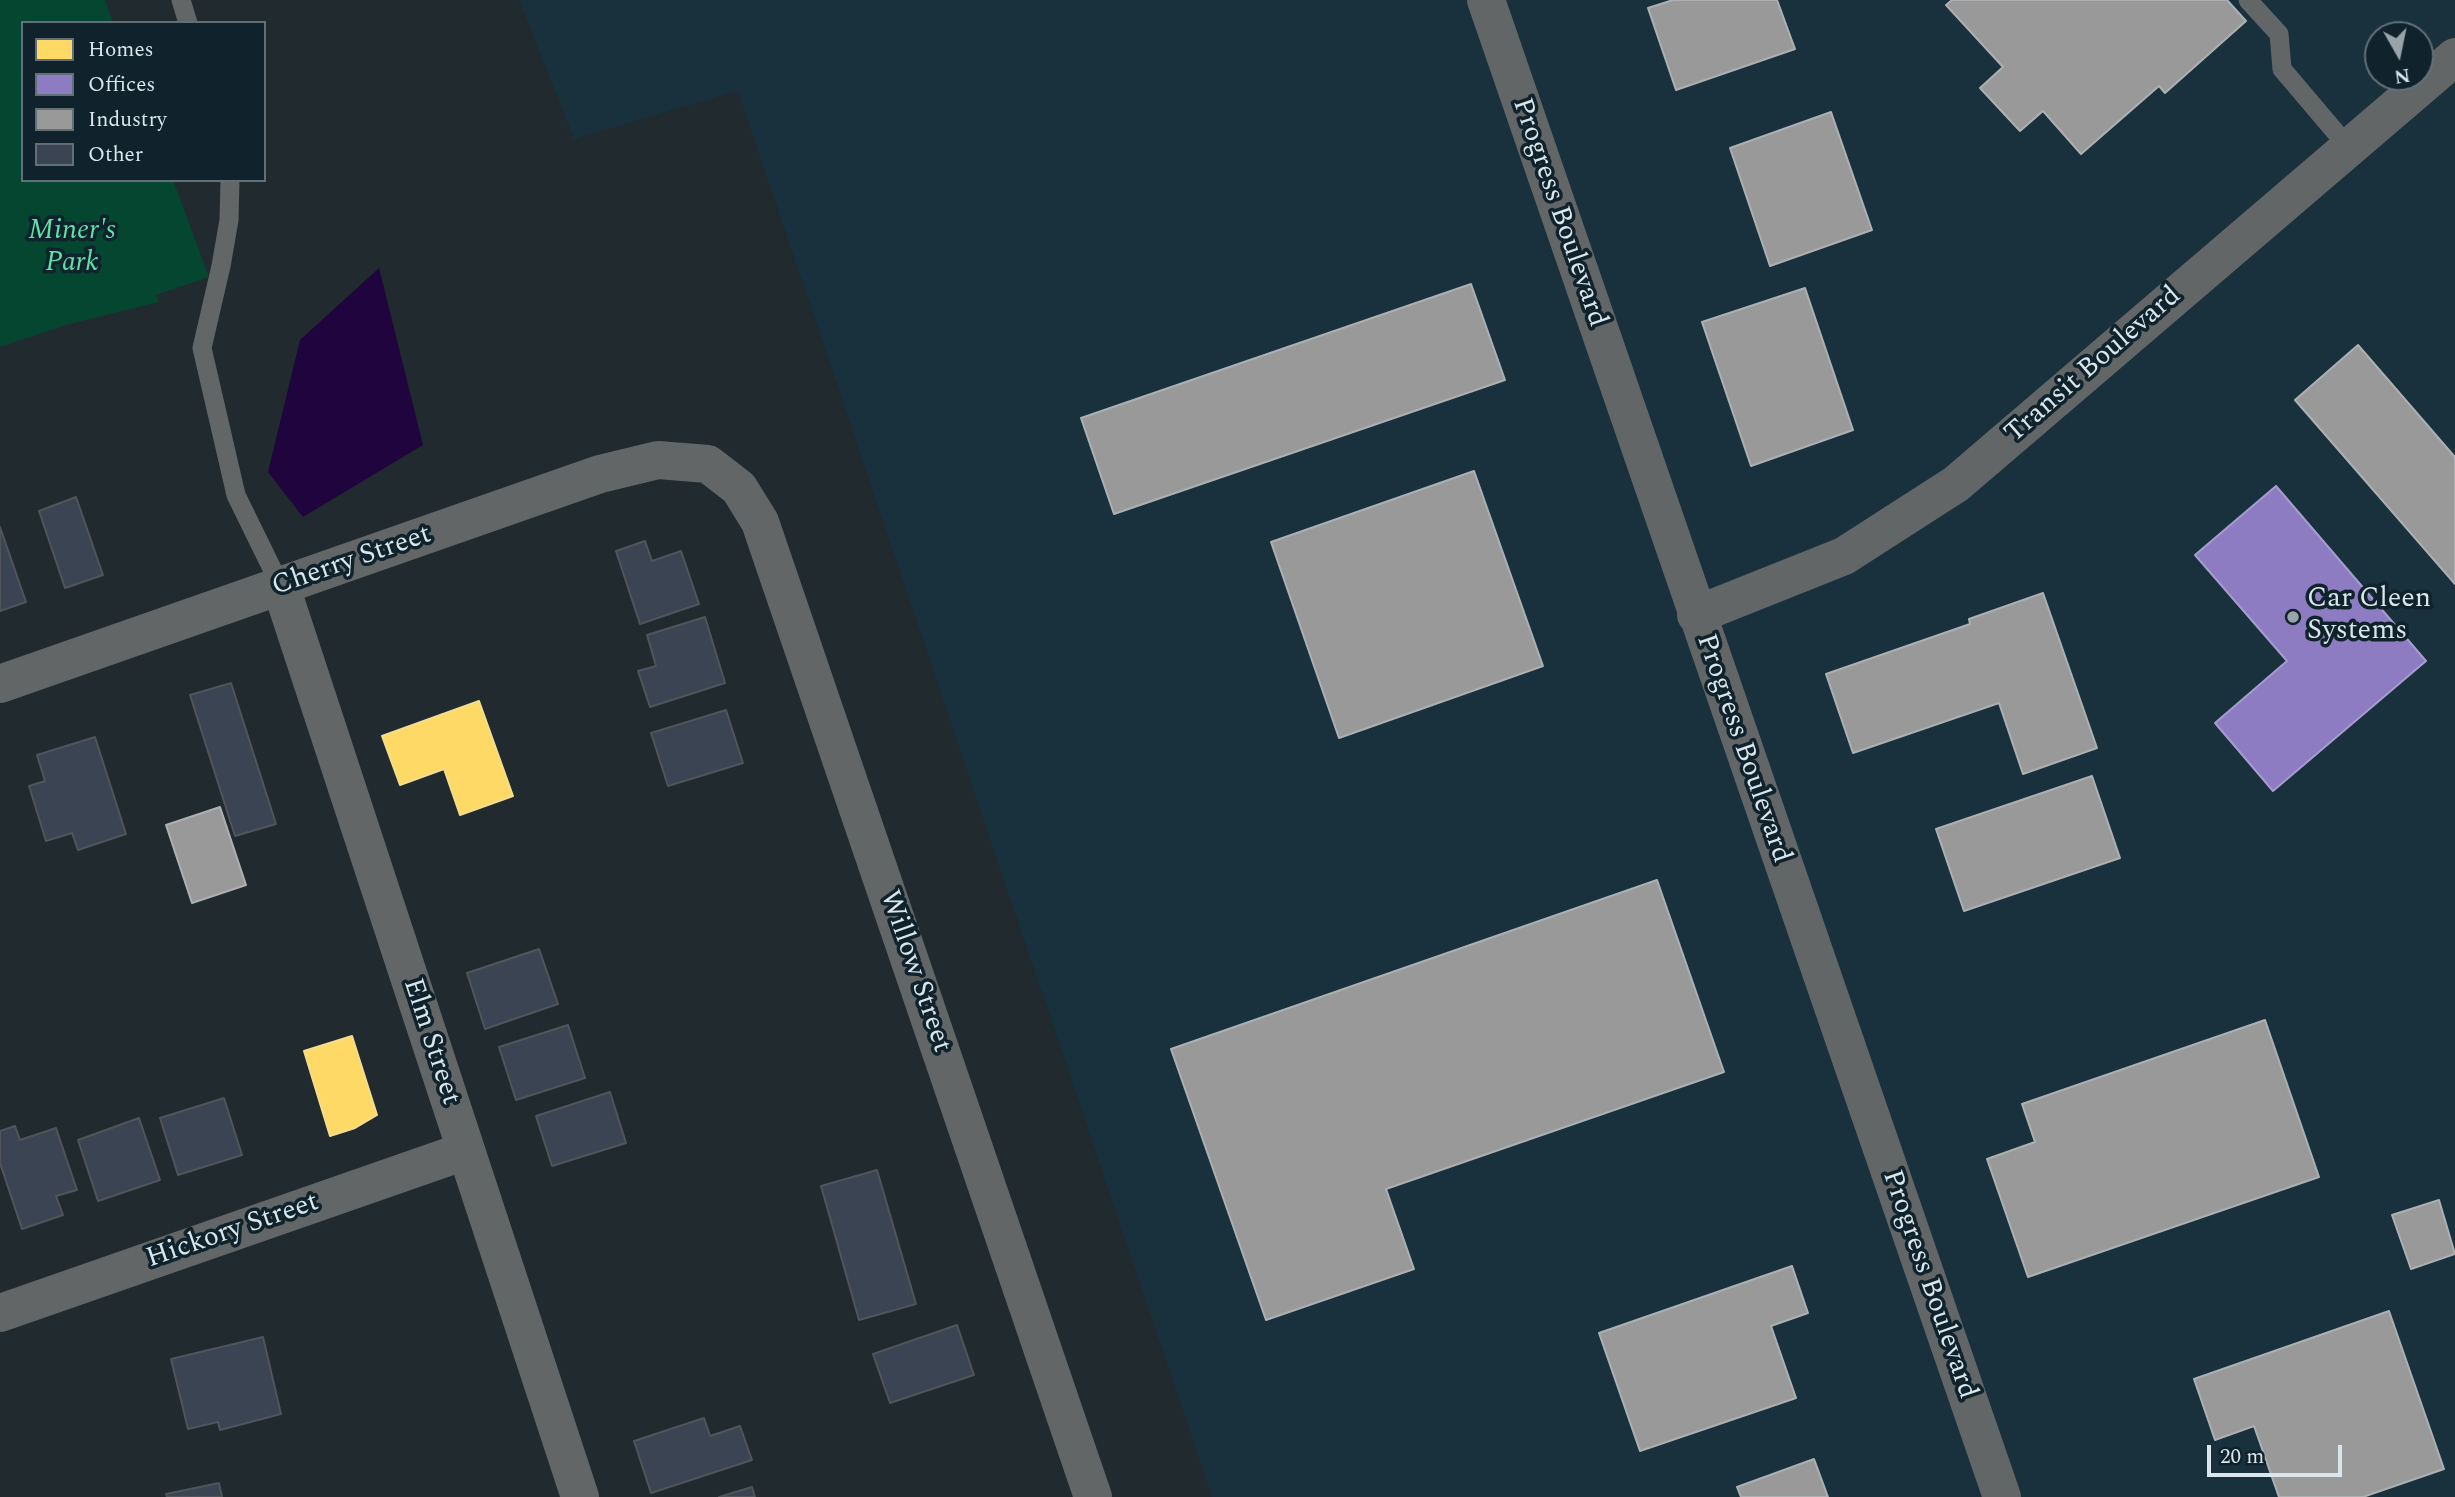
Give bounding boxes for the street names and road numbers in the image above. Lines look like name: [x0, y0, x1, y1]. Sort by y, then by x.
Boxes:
street label: Progress Boulevard: [1503, 94, 1613, 332]
street label: Transit Boulevard: [1999, 280, 2189, 452]
street label: Cherry Street: [268, 519, 436, 605]
street label: Progress Boulevard: [1687, 630, 1797, 868]
street label: Willow Street: [871, 887, 957, 1057]
street label: Elm Street: [394, 974, 466, 1110]
street label: Progress Boulevard: [1873, 1166, 1983, 1404]
street label: Hickory Street: [142, 1187, 324, 1277]

